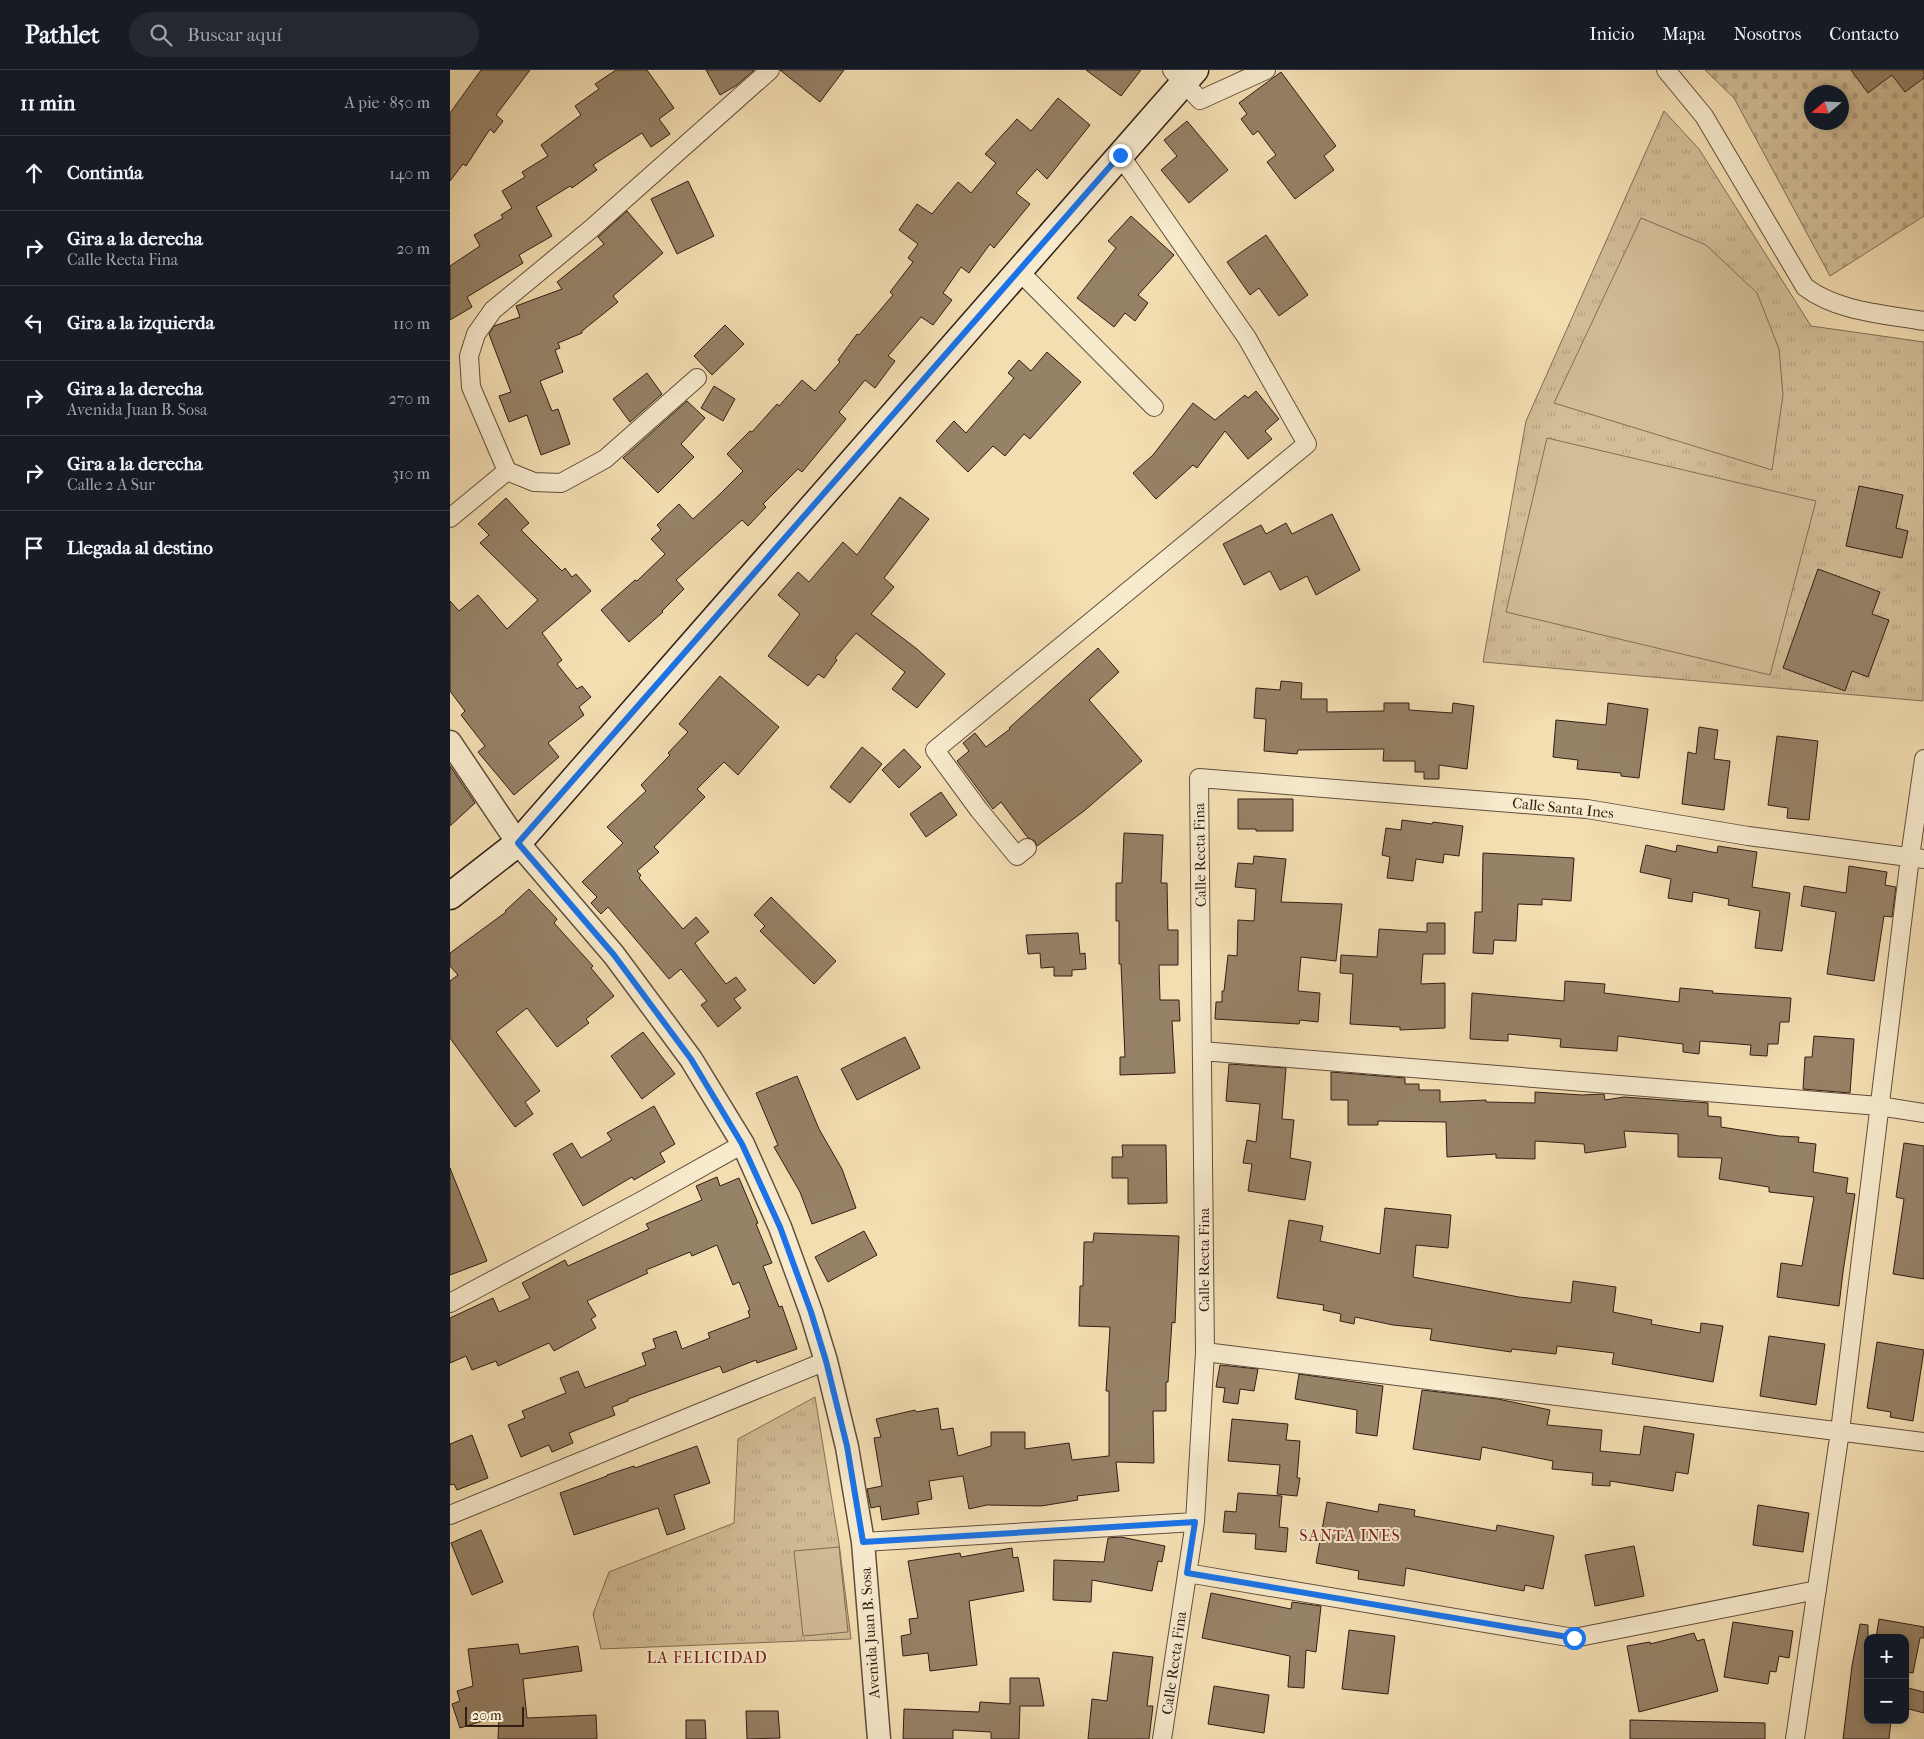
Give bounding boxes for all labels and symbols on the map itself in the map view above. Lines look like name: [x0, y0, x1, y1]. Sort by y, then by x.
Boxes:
north arrow: [1804, 85, 1849, 130]
route end: [1109, 144, 1132, 167]
street label: Calle Santa Ines: [1511, 794, 1615, 822]
street label: Calle Recta Fina: [1190, 802, 1210, 907]
street label: Calle Recta Fina: [1195, 1207, 1213, 1312]
district label: SANTA INES: [1299, 1526, 1401, 1545]
street label: Avenida Juan B. Sosa: [856, 1566, 884, 1700]
street label: Calle Recta Fina: [1158, 1609, 1190, 1716]
route start: [1563, 1627, 1586, 1650]
district label: LA FELICIDAD: [646, 1648, 768, 1667]
scale bar: [465, 1704, 524, 1727]

